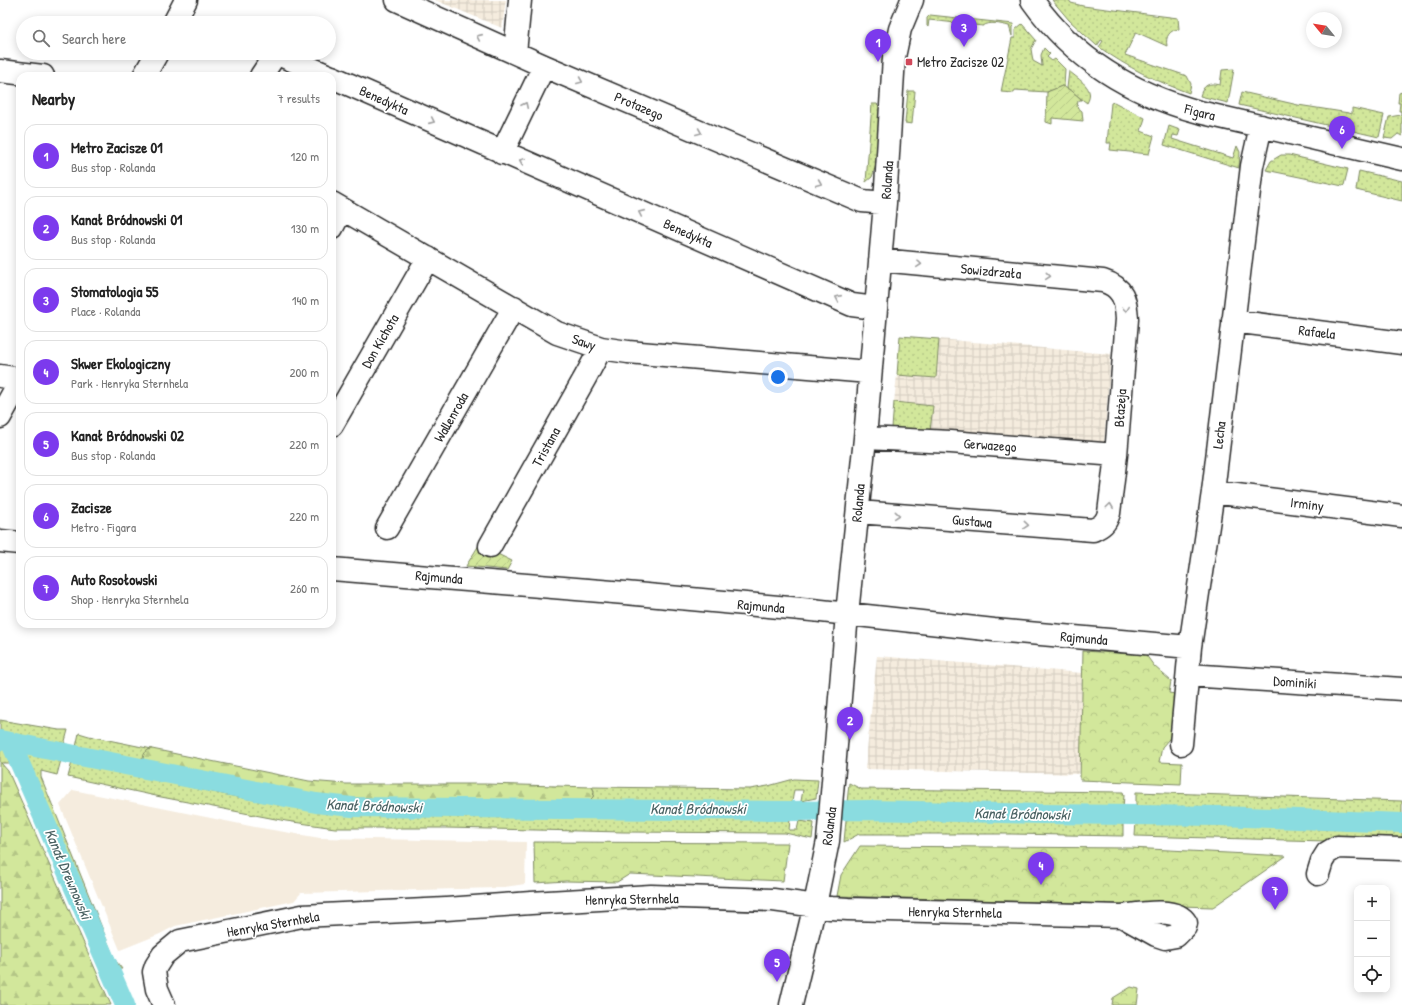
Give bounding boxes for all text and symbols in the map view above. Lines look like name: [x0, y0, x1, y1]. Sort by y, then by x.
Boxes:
north arrow: [1306, 12, 1342, 48]
pin: 3: [951, 14, 977, 47]
search box: [16, 16, 336, 60]
icon: search: [30, 27, 52, 49]
text: Search here: [62, 28, 126, 49]
pin: 1: [865, 29, 891, 62]
one-way arrow: [476, 34, 484, 42]
place label: Metro Zacisze 02: [917, 52, 1005, 71]
marker: Metro Zacisze 02: [904, 57, 914, 67]
one-way arrow: [575, 76, 583, 84]
street label: Benedykta: [356, 80, 412, 120]
text: Nearby: [32, 87, 75, 110]
street label: Protazego: [611, 87, 667, 125]
text: 7 results: [277, 89, 320, 107]
street label: Figara: [1182, 98, 1218, 126]
one-way arrow: [520, 101, 528, 109]
pin: 6: [1329, 116, 1355, 149]
one-way arrow: [428, 117, 435, 125]
one-way arrow: [695, 127, 703, 135]
text: Metro Zacisze 01: [71, 137, 163, 158]
text: 1: [44, 147, 48, 165]
text: 120 m: [291, 147, 319, 165]
text: Bus stop · Rolanda: [71, 158, 155, 176]
one-way arrow: [519, 158, 526, 166]
street label: Rolanda: [876, 160, 897, 200]
one-way arrow: [815, 178, 822, 186]
text: Kanał Bródnowski 01: [71, 209, 183, 230]
one-way arrow: [638, 210, 646, 218]
street label: Benedykta: [660, 213, 716, 253]
text: 2: [43, 219, 49, 237]
text: 130 m: [291, 219, 319, 237]
text: Bus stop · Rolanda: [71, 230, 155, 248]
street label: Sowizdrzała: [960, 258, 1023, 283]
one-way arrow: [915, 260, 922, 269]
one-way arrow: [1045, 271, 1051, 280]
text: Stomatologia 55: [71, 281, 158, 302]
text: 3: [43, 291, 49, 309]
text: 140 m: [292, 291, 319, 309]
one-way arrow: [834, 295, 841, 303]
text: Place · Rolanda: [71, 302, 140, 320]
one-way arrow: [1121, 306, 1130, 312]
street label: Don Kichota: [356, 310, 403, 371]
street label: Rafaela: [1297, 320, 1337, 343]
street label: Sawy: [569, 329, 599, 355]
text: Skwer Ekologiczny: [71, 353, 171, 374]
text: 4: [44, 363, 48, 381]
text: 200 m: [289, 363, 319, 381]
your location: [768, 367, 788, 387]
text: Park · Henryka Sternhela: [71, 374, 188, 392]
street label: Wallenroda: [429, 388, 473, 445]
street label: Błażeja: [1109, 388, 1131, 428]
street label: Lecha: [1207, 420, 1230, 450]
street label: Tristana: [527, 423, 564, 470]
text: Kanał Bródnowski 02: [71, 425, 184, 446]
street label: Gerwazego: [963, 433, 1018, 457]
text: 5: [43, 435, 49, 453]
text: 220 m: [289, 435, 319, 453]
text: Bus stop · Rolanda: [71, 446, 155, 464]
street label: Rolanda: [846, 482, 869, 523]
street label: Irminy: [1289, 492, 1325, 516]
text: Zacisze: [71, 497, 112, 518]
one-way arrow: [1105, 503, 1114, 509]
text: 6: [43, 507, 49, 525]
text: 220 m: [289, 507, 319, 525]
street label: Gustawa: [951, 509, 993, 532]
one-way arrow: [894, 510, 900, 519]
text: Metro · Figara: [71, 518, 136, 536]
one-way arrow: [1023, 520, 1029, 529]
street label: Rajmunda: [414, 565, 464, 589]
text: Auto Rosołowski: [71, 569, 158, 590]
text: 7: [43, 579, 49, 597]
text: 260 m: [290, 579, 319, 597]
text: Shop · Henryka Sternhela: [71, 590, 189, 608]
street label: Rajmunda: [736, 594, 786, 618]
street label: Rajmunda: [1059, 626, 1109, 650]
street label: Dominiki: [1273, 671, 1317, 692]
pin: 2: [837, 707, 863, 740]
water label: Kanał Bródnowski: [326, 793, 424, 818]
water label: Kanał Bródnowski: [650, 798, 748, 819]
water label: Kanał Bródnowski: [974, 802, 1072, 825]
street label: Rolanda: [817, 805, 840, 846]
water label: Kanał Drewnowski: [40, 825, 98, 924]
pin: 4: [1028, 852, 1054, 885]
pin: 7: [1262, 877, 1288, 910]
map controls: [1354, 885, 1390, 993]
button: +: [1354, 885, 1390, 921]
street label: Henryka Sternhela: [585, 888, 679, 910]
street label: Henryka Sternhela: [908, 901, 1002, 923]
street label: Henryka Sternhela: [225, 906, 321, 942]
button: −: [1354, 921, 1390, 957]
pin: 5: [764, 949, 790, 982]
button: locate: [1354, 957, 1390, 993]

